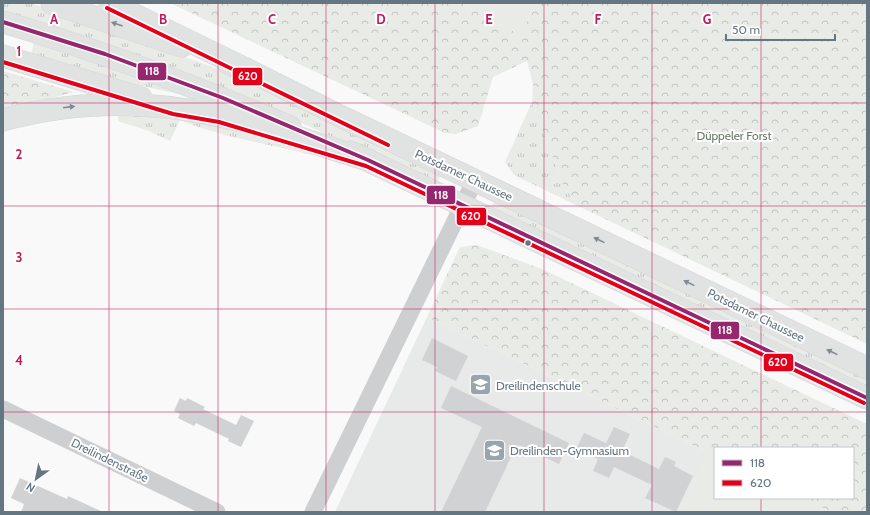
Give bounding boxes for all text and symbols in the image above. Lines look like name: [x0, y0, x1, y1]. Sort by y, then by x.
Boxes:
text: A: [50, 11, 59, 27]
text: B: [159, 11, 167, 27]
text: C: [268, 11, 276, 27]
text: D: [376, 11, 386, 27]
text: E: [485, 11, 493, 27]
text: F: [595, 11, 602, 27]
text: G: [703, 11, 712, 27]
scale bar: [726, 16, 835, 42]
one-way arrow: [111, 20, 123, 26]
text: 50 m: [732, 22, 760, 37]
text: 1: [17, 43, 21, 59]
line badge: 118: [137, 62, 167, 81]
text: 118: [145, 64, 160, 78]
line badge: 620: [232, 67, 263, 86]
text: 620: [238, 69, 258, 83]
one-way arrow: [63, 104, 75, 110]
park label: Düppeler Forst: [696, 128, 772, 143]
text: 2: [16, 146, 23, 162]
street label: Potsdamer Chaussee: [413, 146, 515, 204]
line badge: 118: [426, 185, 456, 205]
text: 118: [434, 188, 449, 202]
line badge: 620: [456, 207, 487, 226]
text: 620: [461, 209, 481, 223]
one-way arrow: [593, 237, 604, 243]
unlabelled marker: [523, 238, 533, 248]
text: 3: [15, 249, 23, 265]
one-way arrow: [684, 280, 695, 286]
street label: Potsdamer Chaussee: [705, 285, 807, 345]
line badge: 118: [710, 321, 740, 340]
text: 118: [718, 323, 733, 337]
one-way arrow: [826, 349, 838, 355]
text: 4: [15, 352, 23, 368]
line badge: 620: [763, 353, 794, 372]
text: 620: [768, 355, 788, 369]
school or university icon: Dreilindenschule: [468, 372, 494, 398]
place label: Dreilindenschule: [496, 378, 581, 393]
street label: Dreilindenstraße: [69, 435, 151, 485]
school or university icon: Dreilinden-Gymnasium: [482, 437, 508, 463]
place label: Dreilinden-Gymnasium: [510, 443, 629, 458]
legend: [714, 447, 854, 499]
text: 118: [750, 455, 765, 470]
north arrow: [16, 459, 56, 499]
text: 620: [750, 475, 771, 490]
text: N: [23, 479, 38, 495]

